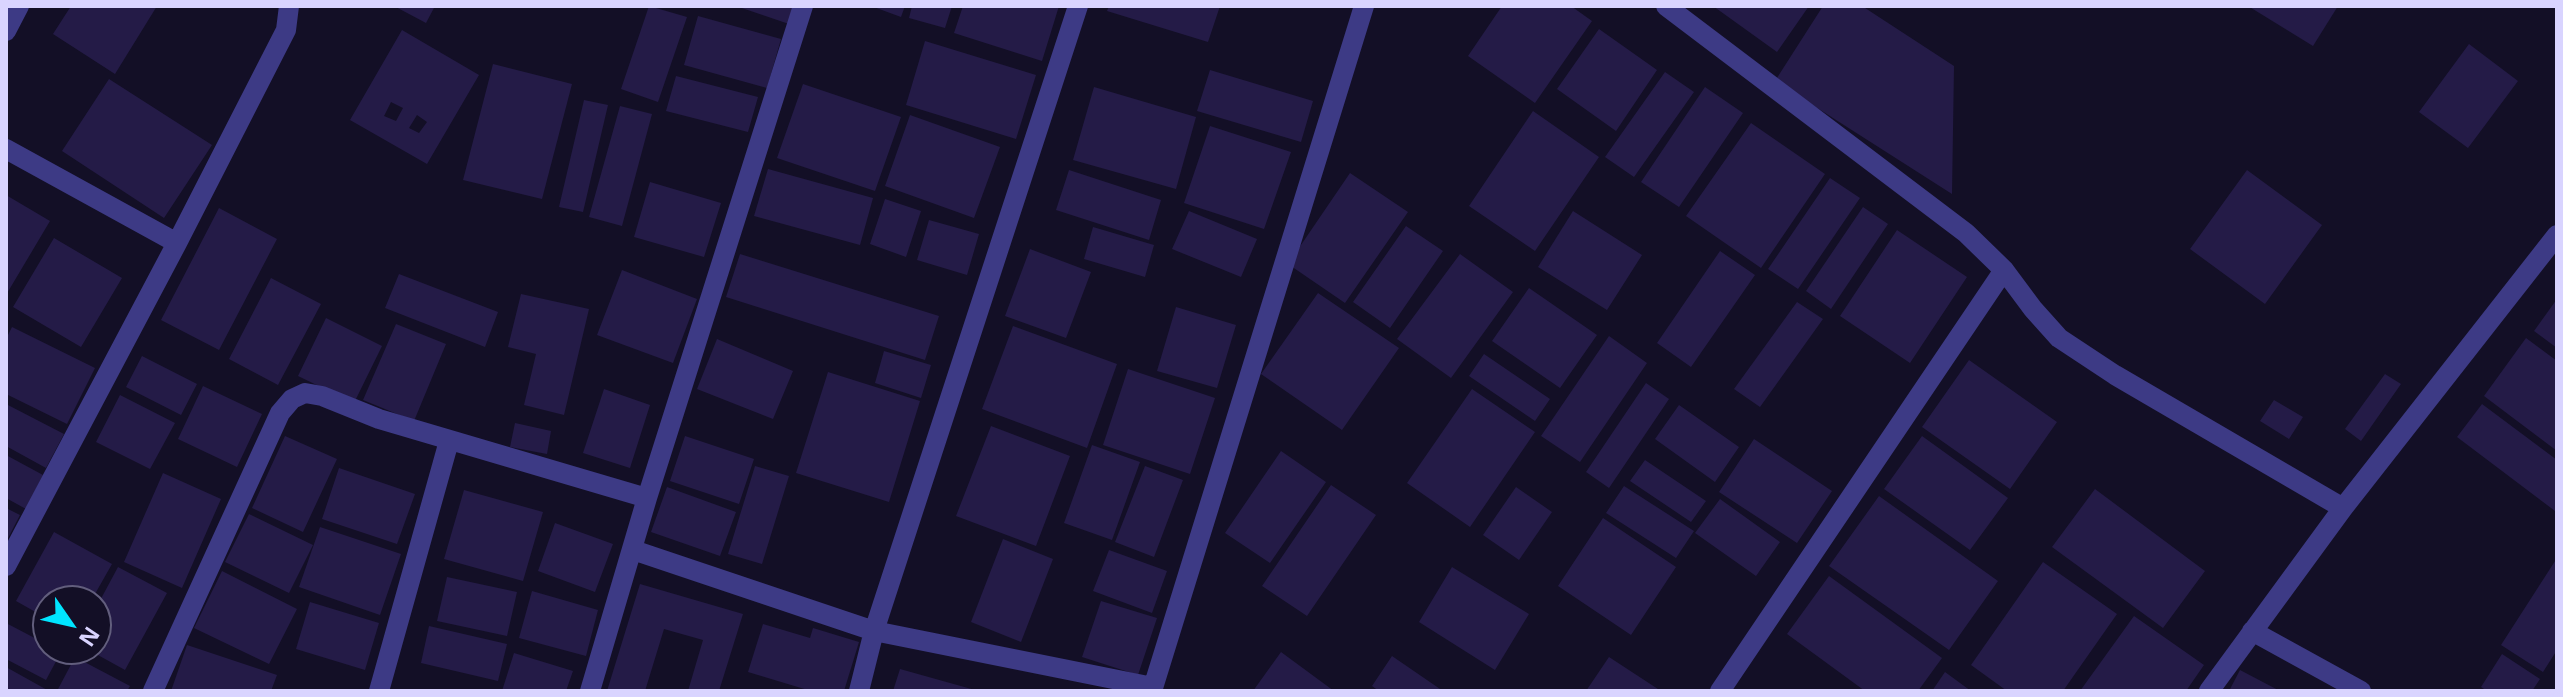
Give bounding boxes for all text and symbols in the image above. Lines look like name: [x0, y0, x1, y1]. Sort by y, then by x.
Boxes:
north arrow: [32, 585, 112, 665]
text: N: [73, 621, 108, 653]

